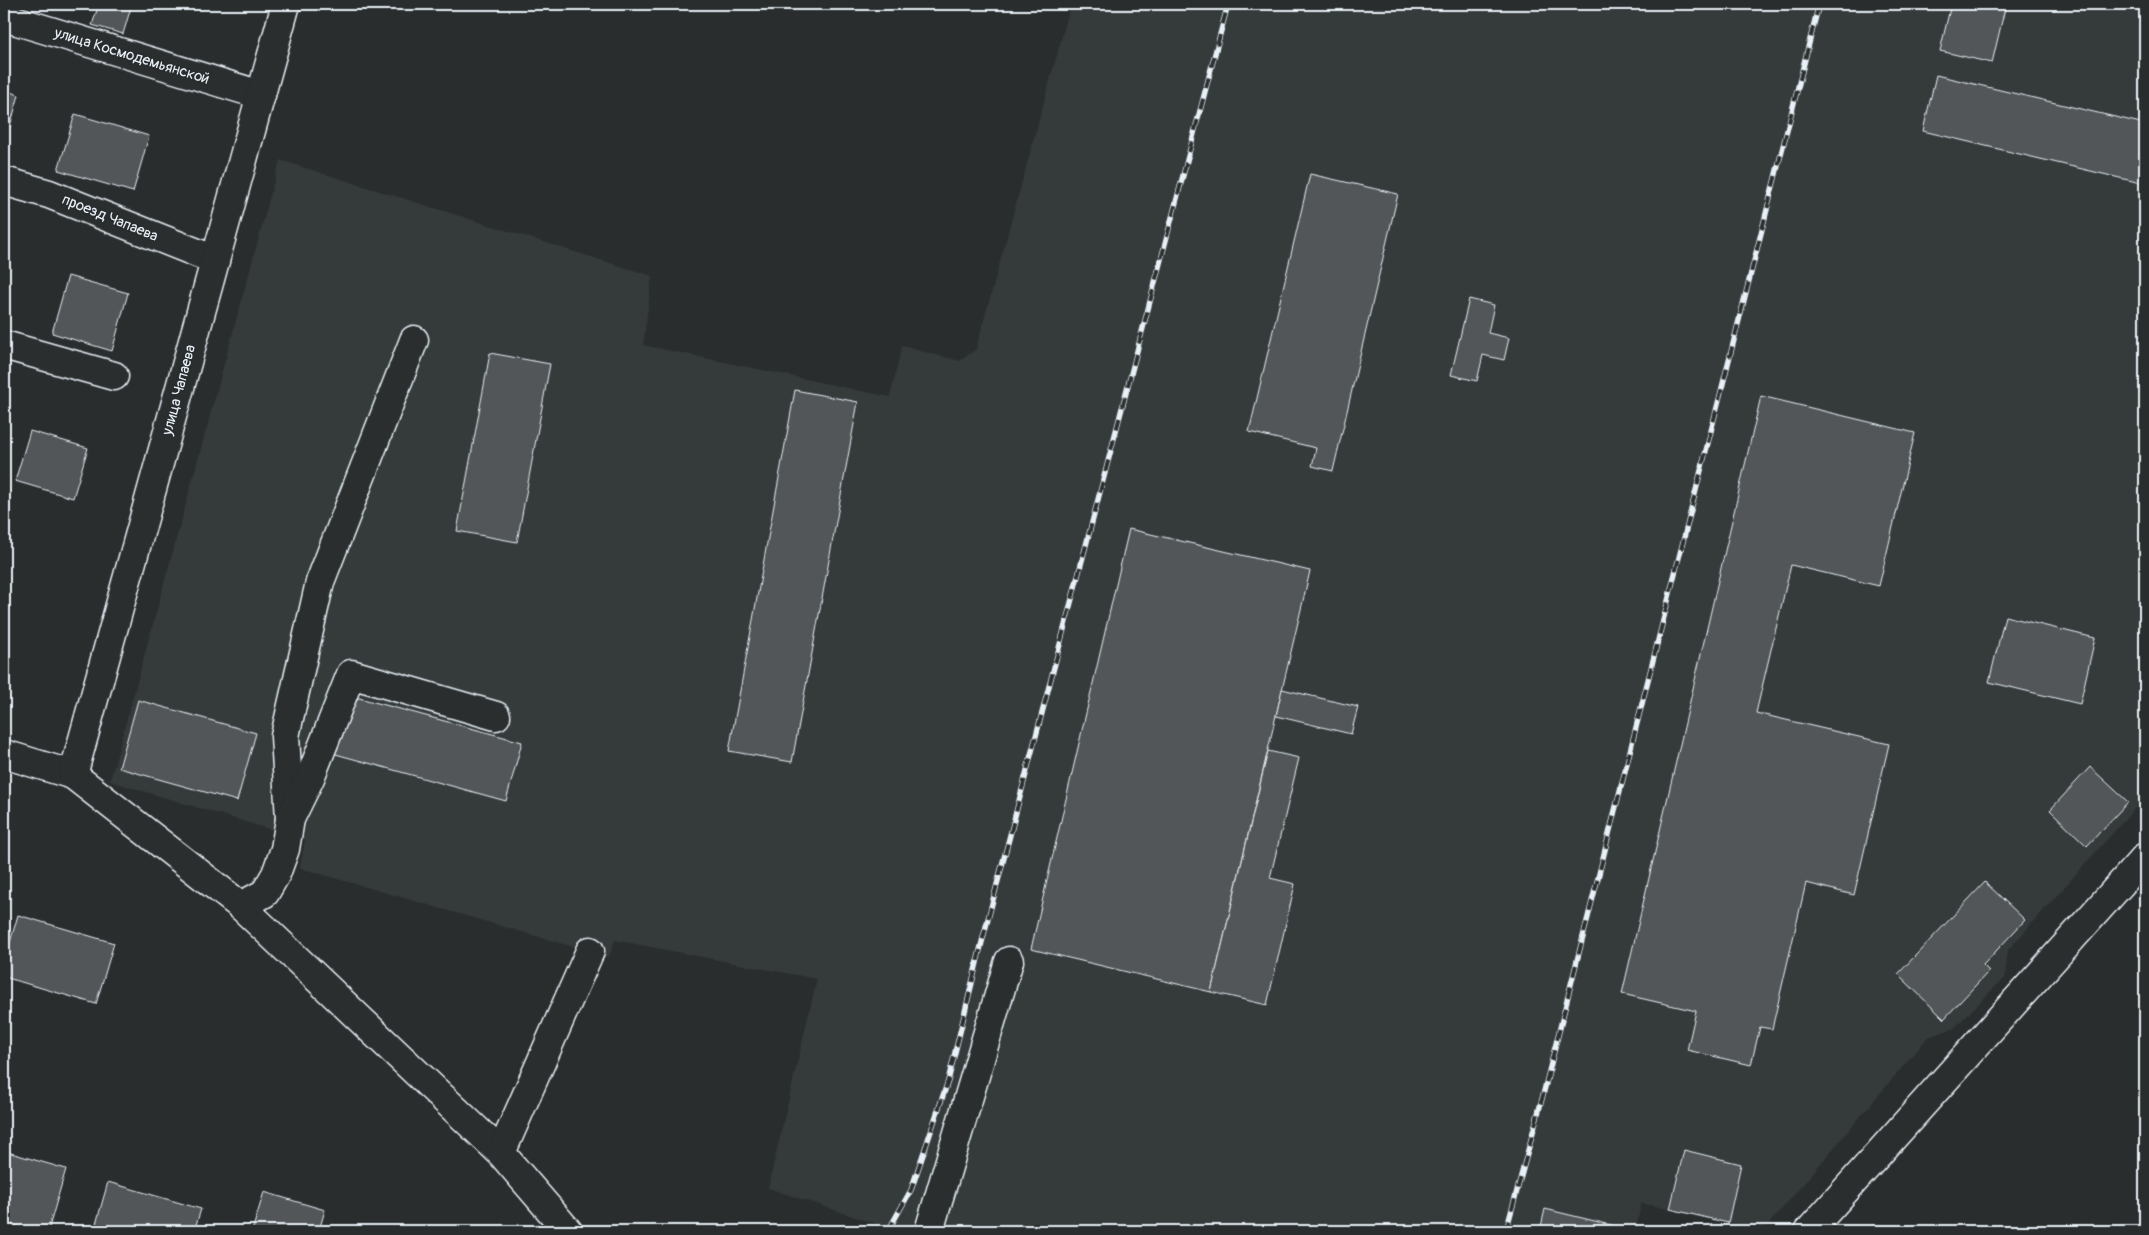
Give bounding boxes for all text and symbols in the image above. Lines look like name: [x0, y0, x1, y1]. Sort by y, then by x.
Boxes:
street label: улица Космодемьянской: [51, 23, 212, 89]
street label: проезд Чапаева: [59, 190, 161, 246]
street label: улица Чапаева: [158, 343, 200, 438]

